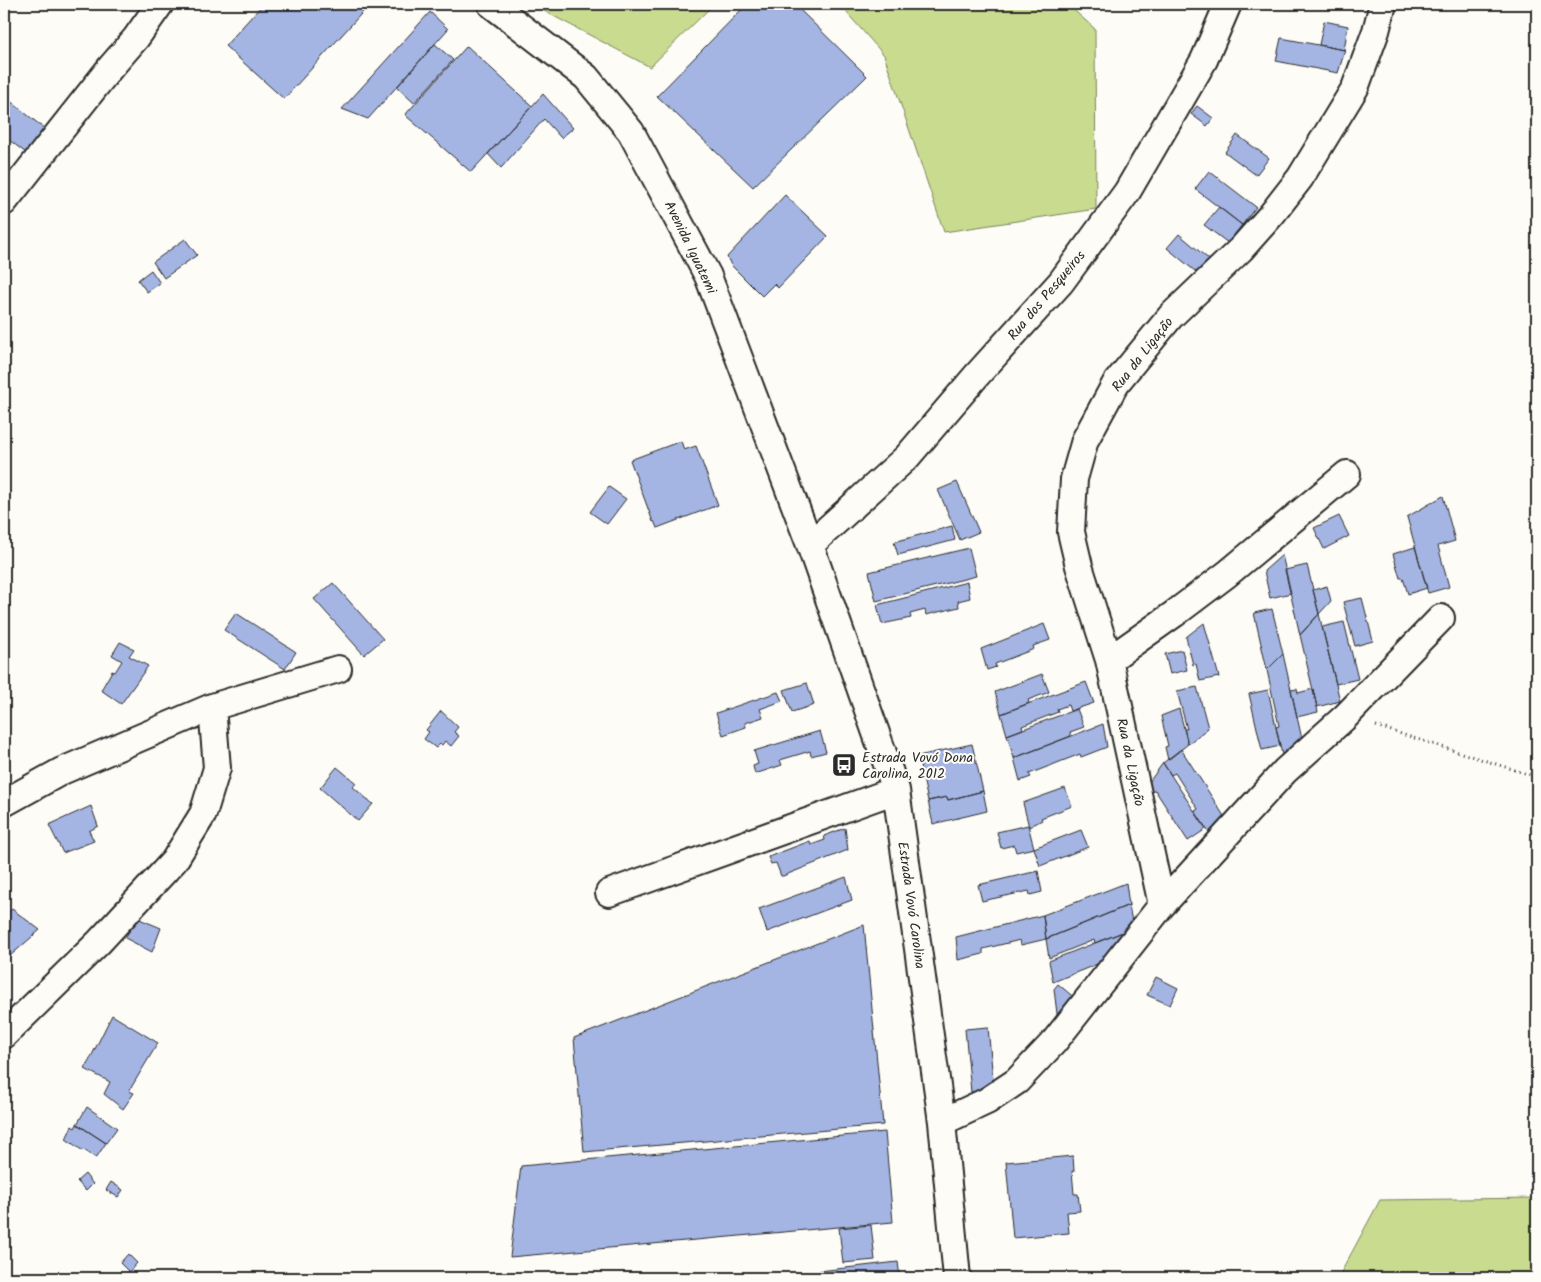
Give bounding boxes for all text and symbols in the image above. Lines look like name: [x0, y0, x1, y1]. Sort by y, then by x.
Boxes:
street label: Avenida Iguatemi: [658, 197, 722, 298]
street label: Rua dos Pesqueiros: [1002, 246, 1091, 346]
street label: Rua da Ligação: [1107, 313, 1179, 397]
street label: Rua da Ligação: [1110, 716, 1150, 808]
place label: Estrada Vovó Dona Carolina, 2012: [862, 747, 973, 785]
bus stop icon: Estrada Vovó Dona Carolina, 2012: [831, 752, 857, 778]
street label: Estrada Vovó Carolina: [891, 840, 931, 970]

